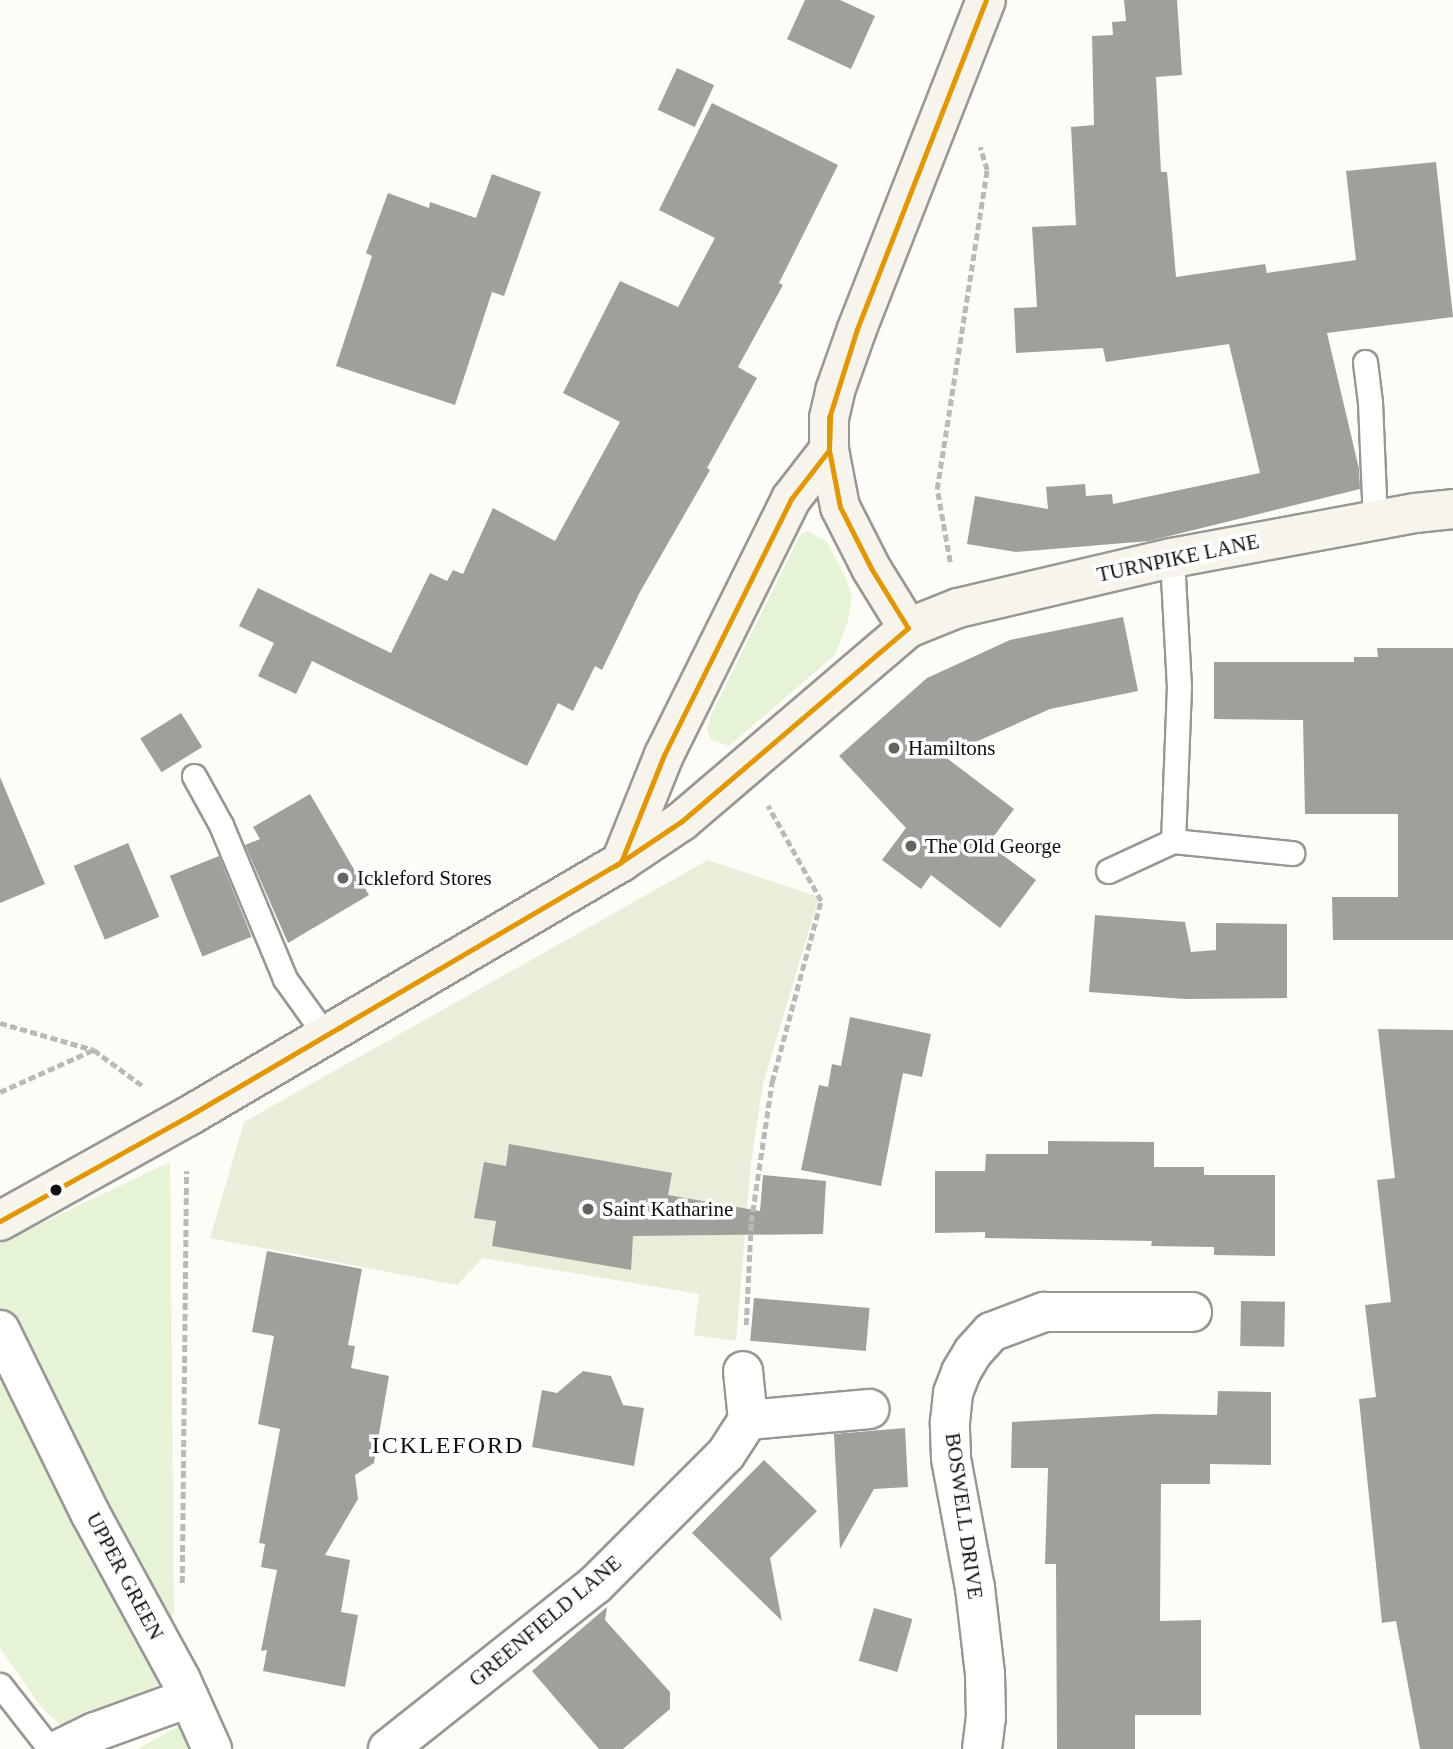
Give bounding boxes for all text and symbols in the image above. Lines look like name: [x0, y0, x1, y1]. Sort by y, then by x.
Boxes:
street label: TURNPIKE LANE: [1095, 529, 1261, 587]
place label: Hamiltons: [908, 735, 995, 761]
marker: Hamiltons: [886, 740, 902, 756]
place label: The Old George: [925, 833, 1061, 859]
marker: The Old George: [903, 838, 919, 854]
place label: Ickleford Stores: [357, 865, 492, 891]
marker: Ickleford Stores: [335, 870, 351, 886]
unlabelled marker: [49, 1183, 63, 1197]
place label: Saint Katharine: [602, 1196, 733, 1222]
marker: Saint Katharine: [580, 1201, 596, 1217]
street label: BOSWELL DRIVE: [940, 1431, 988, 1601]
district label: ICKLEFORD: [373, 1432, 523, 1460]
street label: UPPER GREEN: [81, 1508, 169, 1644]
street label: GREENFIELD LANE: [464, 1550, 626, 1692]

